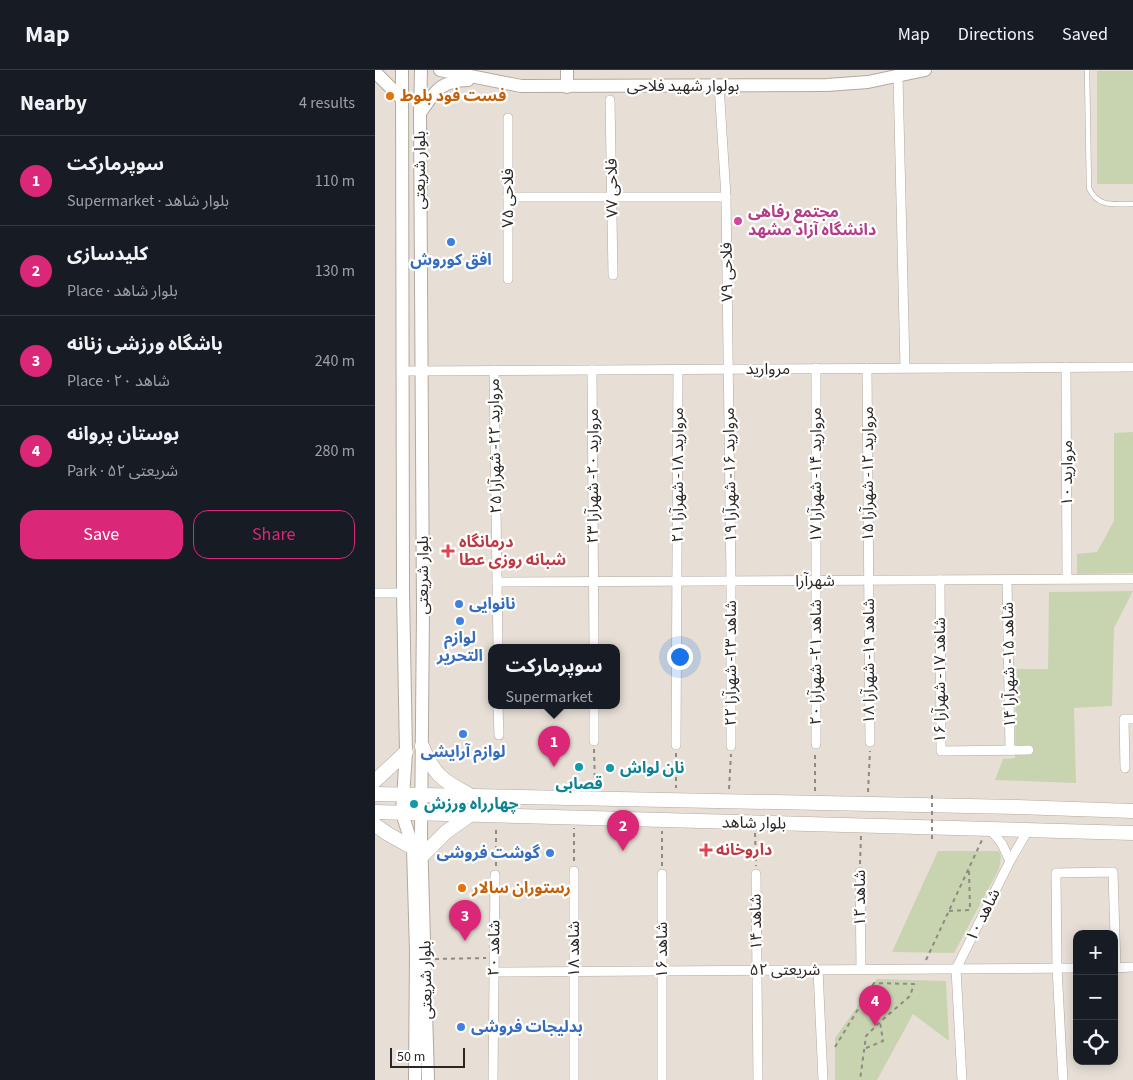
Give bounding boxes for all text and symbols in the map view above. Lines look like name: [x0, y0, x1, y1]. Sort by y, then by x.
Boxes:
text: Map: [25, 17, 70, 52]
text: Map: [898, 22, 930, 47]
text: Directions: [958, 22, 1034, 47]
text: Saved: [1062, 22, 1108, 47]
street label: بولوار شهید فلاحی: [627, 75, 739, 97]
place label: فست فود بلوط: [400, 85, 506, 107]
text: Nearby: [20, 88, 87, 118]
marker: فست فود بلوط: [384, 90, 396, 102]
text: 4 results: [299, 92, 355, 114]
street label: بلوار شریعتی: [409, 131, 431, 209]
text: سوپرمارکت: [67, 151, 164, 178]
street label: فلاحی ۷۷: [600, 158, 624, 218]
street label: فلاحی ۷۵: [497, 168, 519, 228]
text: 1: [32, 170, 40, 192]
text: 110 m: [315, 170, 355, 192]
text: Supermarket · بلوار شاهد: [67, 190, 229, 212]
place label: مجتمع رفاهی دانشگاه آزاد مشهد: [748, 201, 876, 241]
marker: مجتمع رفاهی دانشگاه آزاد مشهد: [732, 215, 744, 227]
marker: افق کوروش: [445, 236, 457, 248]
text: کلیدسازی: [67, 241, 148, 268]
street label: فلاحی ۷۹: [715, 242, 739, 302]
place label: افق کوروش: [410, 249, 492, 271]
text: 2: [32, 260, 40, 282]
text: 130 m: [315, 260, 355, 282]
text: Place · بلوار شاهد: [67, 280, 178, 302]
text: باشگاه ورزشی زنانه: [67, 331, 223, 358]
text: 3: [32, 350, 40, 372]
text: 240 m: [315, 350, 355, 372]
street label: مروارید: [746, 358, 790, 380]
text: Place · شاهد ۲۰: [67, 370, 170, 392]
street label: مروارید ۲۲- شهرآرا ۲۵: [483, 378, 507, 514]
street label: مروارید ۱۲- شهرآرا ۱۵: [857, 406, 879, 542]
street label: مروارید ۱۸- شهرآرا ۲۱: [667, 407, 689, 543]
street label: مروارید ۱۶- شهرآرا ۱۹: [718, 407, 742, 543]
street label: مروارید ۱۴- شهرآرا ۱۷: [805, 407, 827, 543]
street label: مروارید ۲۰- شهرآرا ۲۳: [582, 408, 604, 544]
text: بوستان پروانه: [67, 421, 179, 448]
text: 4: [32, 440, 40, 462]
text: 280 m: [315, 440, 355, 462]
street label: مروارید ۱۰: [1056, 440, 1078, 506]
text: Park · شریعتی ۵۲: [67, 460, 178, 482]
button: Save: [20, 510, 183, 559]
button: Share: [193, 510, 355, 559]
place label: درمانگاه شبانه روزی عطا: [459, 531, 566, 571]
street label: بلوار شریعتی: [412, 536, 434, 614]
marker: درمانگاه شبانه روزی عطا: [441, 544, 455, 558]
street label: شهرآرا: [795, 570, 835, 592]
place label: نانوایی: [469, 593, 516, 615]
marker: نانوایی: [453, 598, 465, 610]
street label: شاهد ۱۹- شهرآرا ۱۸: [858, 598, 880, 724]
street label: شاهد ۲۱- شهرآرا ۲۰: [805, 599, 827, 725]
street label: شاهد ۲۳- شهرآرا ۲۲: [720, 600, 742, 726]
street label: شاهد ۱۵- شهرآرا ۱۴: [997, 602, 1021, 728]
marker: لوازم التحریر: [454, 615, 466, 627]
street label: شاهد ۱۷- شهرآرا ۱۶: [929, 617, 951, 743]
place label: لوازم التحریر: [436, 627, 483, 667]
popup: [488, 644, 620, 709]
your location: [667, 644, 693, 670]
text: سوپرمارکت: [505, 653, 603, 680]
text: Supermarket: [505, 686, 593, 708]
pin: 1: [538, 726, 570, 767]
marker: لوازم آرایشی: [457, 728, 469, 740]
place label: لوازم آرایشی: [420, 741, 506, 763]
place label: نان لواش: [620, 757, 685, 779]
marker: قصابی: [573, 761, 585, 773]
marker: نان لواش: [604, 762, 616, 774]
place label: قصابی: [555, 773, 603, 795]
place label: چهارراه ورزش: [424, 793, 519, 815]
marker: چهارراه ورزش: [408, 798, 420, 810]
pin: 2: [607, 810, 639, 851]
street label: بلوار شاهد: [722, 811, 786, 835]
place label: داروخانه: [716, 839, 772, 861]
place label: گوشت فروشی: [436, 842, 541, 864]
marker: داروخانه: [700, 844, 712, 856]
marker: گوشت فروشی: [544, 847, 556, 859]
street label: شاهد ۱۲: [849, 870, 871, 926]
place label: رستوران سالار: [471, 877, 571, 899]
marker: رستوران سالار: [456, 882, 468, 894]
street label: شاهد ۱۰: [960, 885, 1006, 945]
street label: شاهد ۱۴: [745, 894, 767, 950]
pin: 3: [449, 900, 481, 941]
street label: شاهد ۲۰: [483, 920, 505, 976]
street label: شاهد ۱۸: [563, 921, 585, 977]
street label: شاهد ۱۶: [651, 922, 673, 978]
map controls: [1073, 930, 1118, 1065]
button: +: [1073, 930, 1118, 975]
street label: بلوار شریعتی: [414, 940, 438, 1020]
street label: شریعتی ۵۲: [750, 959, 820, 981]
button: −: [1073, 975, 1118, 1020]
pin: 4: [859, 985, 891, 1026]
place label: بدلیجات فروشی: [471, 1016, 583, 1038]
button: locate: [1073, 1020, 1118, 1065]
marker: بدلیجات فروشی: [455, 1021, 467, 1033]
scale bar: [390, 1045, 465, 1068]
text: 50 m: [397, 1047, 425, 1067]

